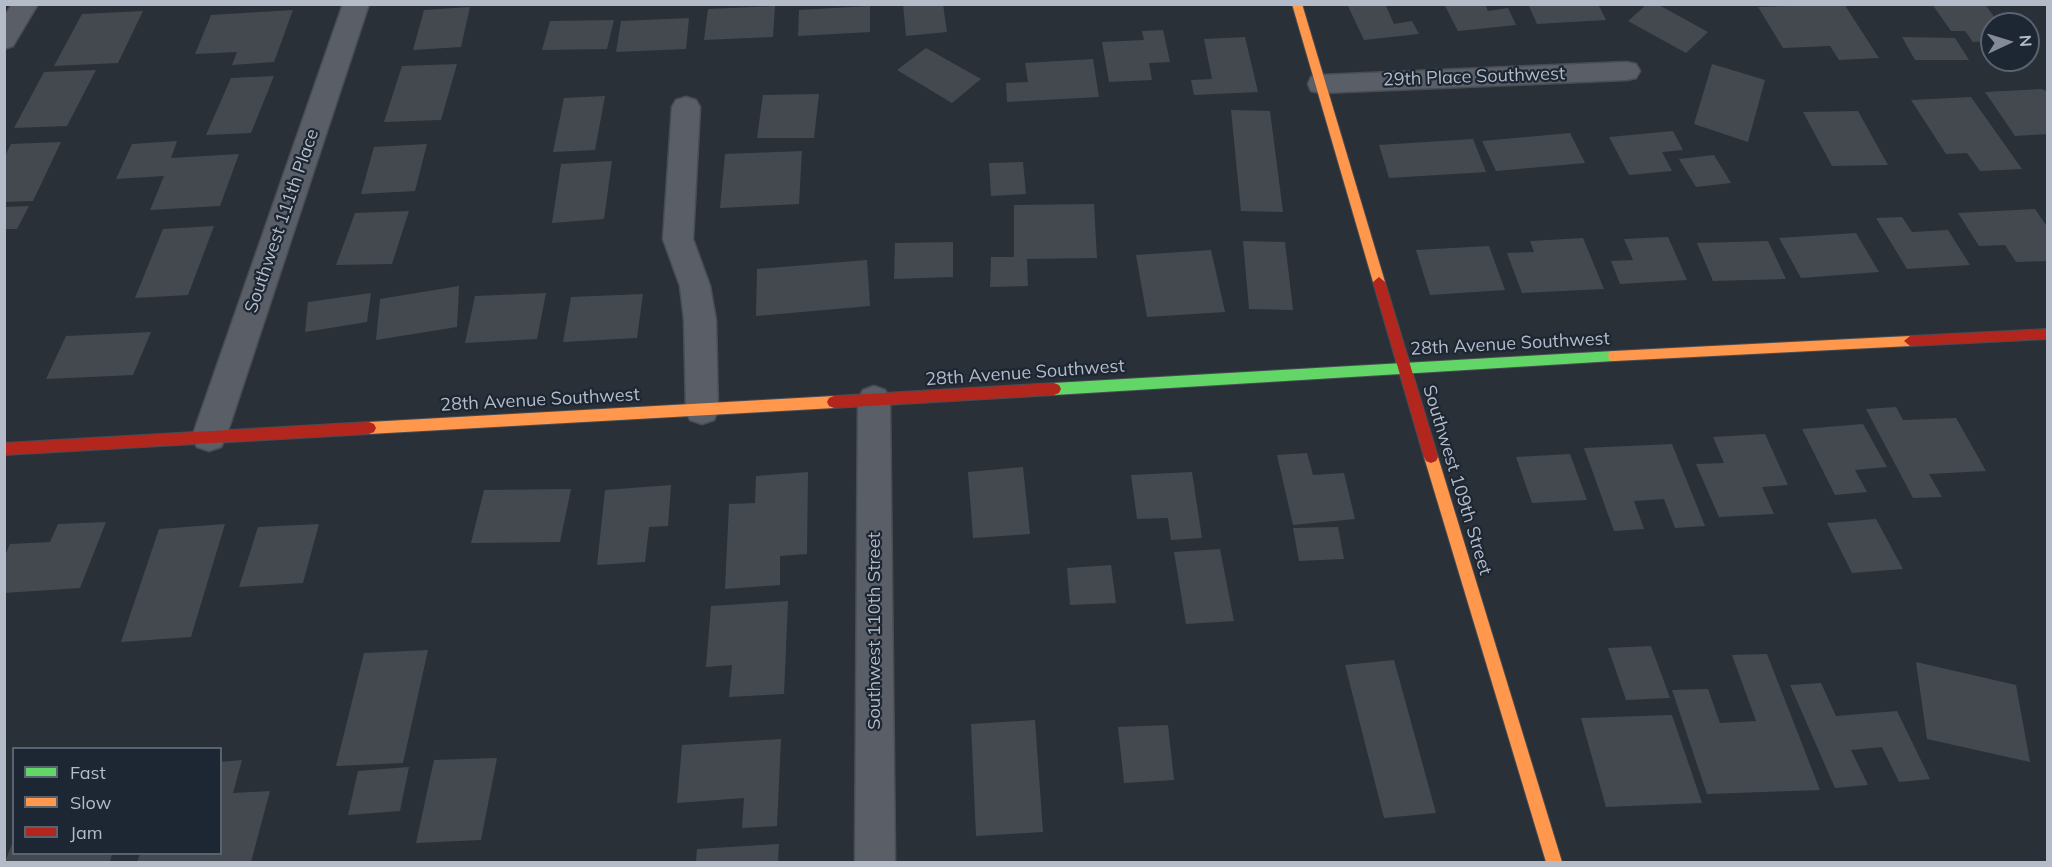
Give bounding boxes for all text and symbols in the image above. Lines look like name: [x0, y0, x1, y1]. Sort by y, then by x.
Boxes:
north arrow: [1980, 12, 2040, 72]
text: N: [2016, 34, 2036, 48]
street label: 29th Place Southwest: [1383, 63, 1565, 91]
street label: Southwest 111th Place: [240, 126, 324, 316]
street label: 28th Avenue Southwest: [1410, 328, 1610, 360]
street label: 28th Avenue Southwest: [925, 355, 1125, 391]
street label: Southwest 109th Street: [1418, 382, 1496, 578]
street label: 28th Avenue Southwest: [440, 384, 640, 416]
street label: Southwest 110th Street: [864, 532, 886, 730]
legend: [12, 747, 222, 855]
text: Fast: [70, 761, 106, 784]
text: Slow: [70, 791, 111, 814]
text: Jam: [70, 821, 103, 844]

